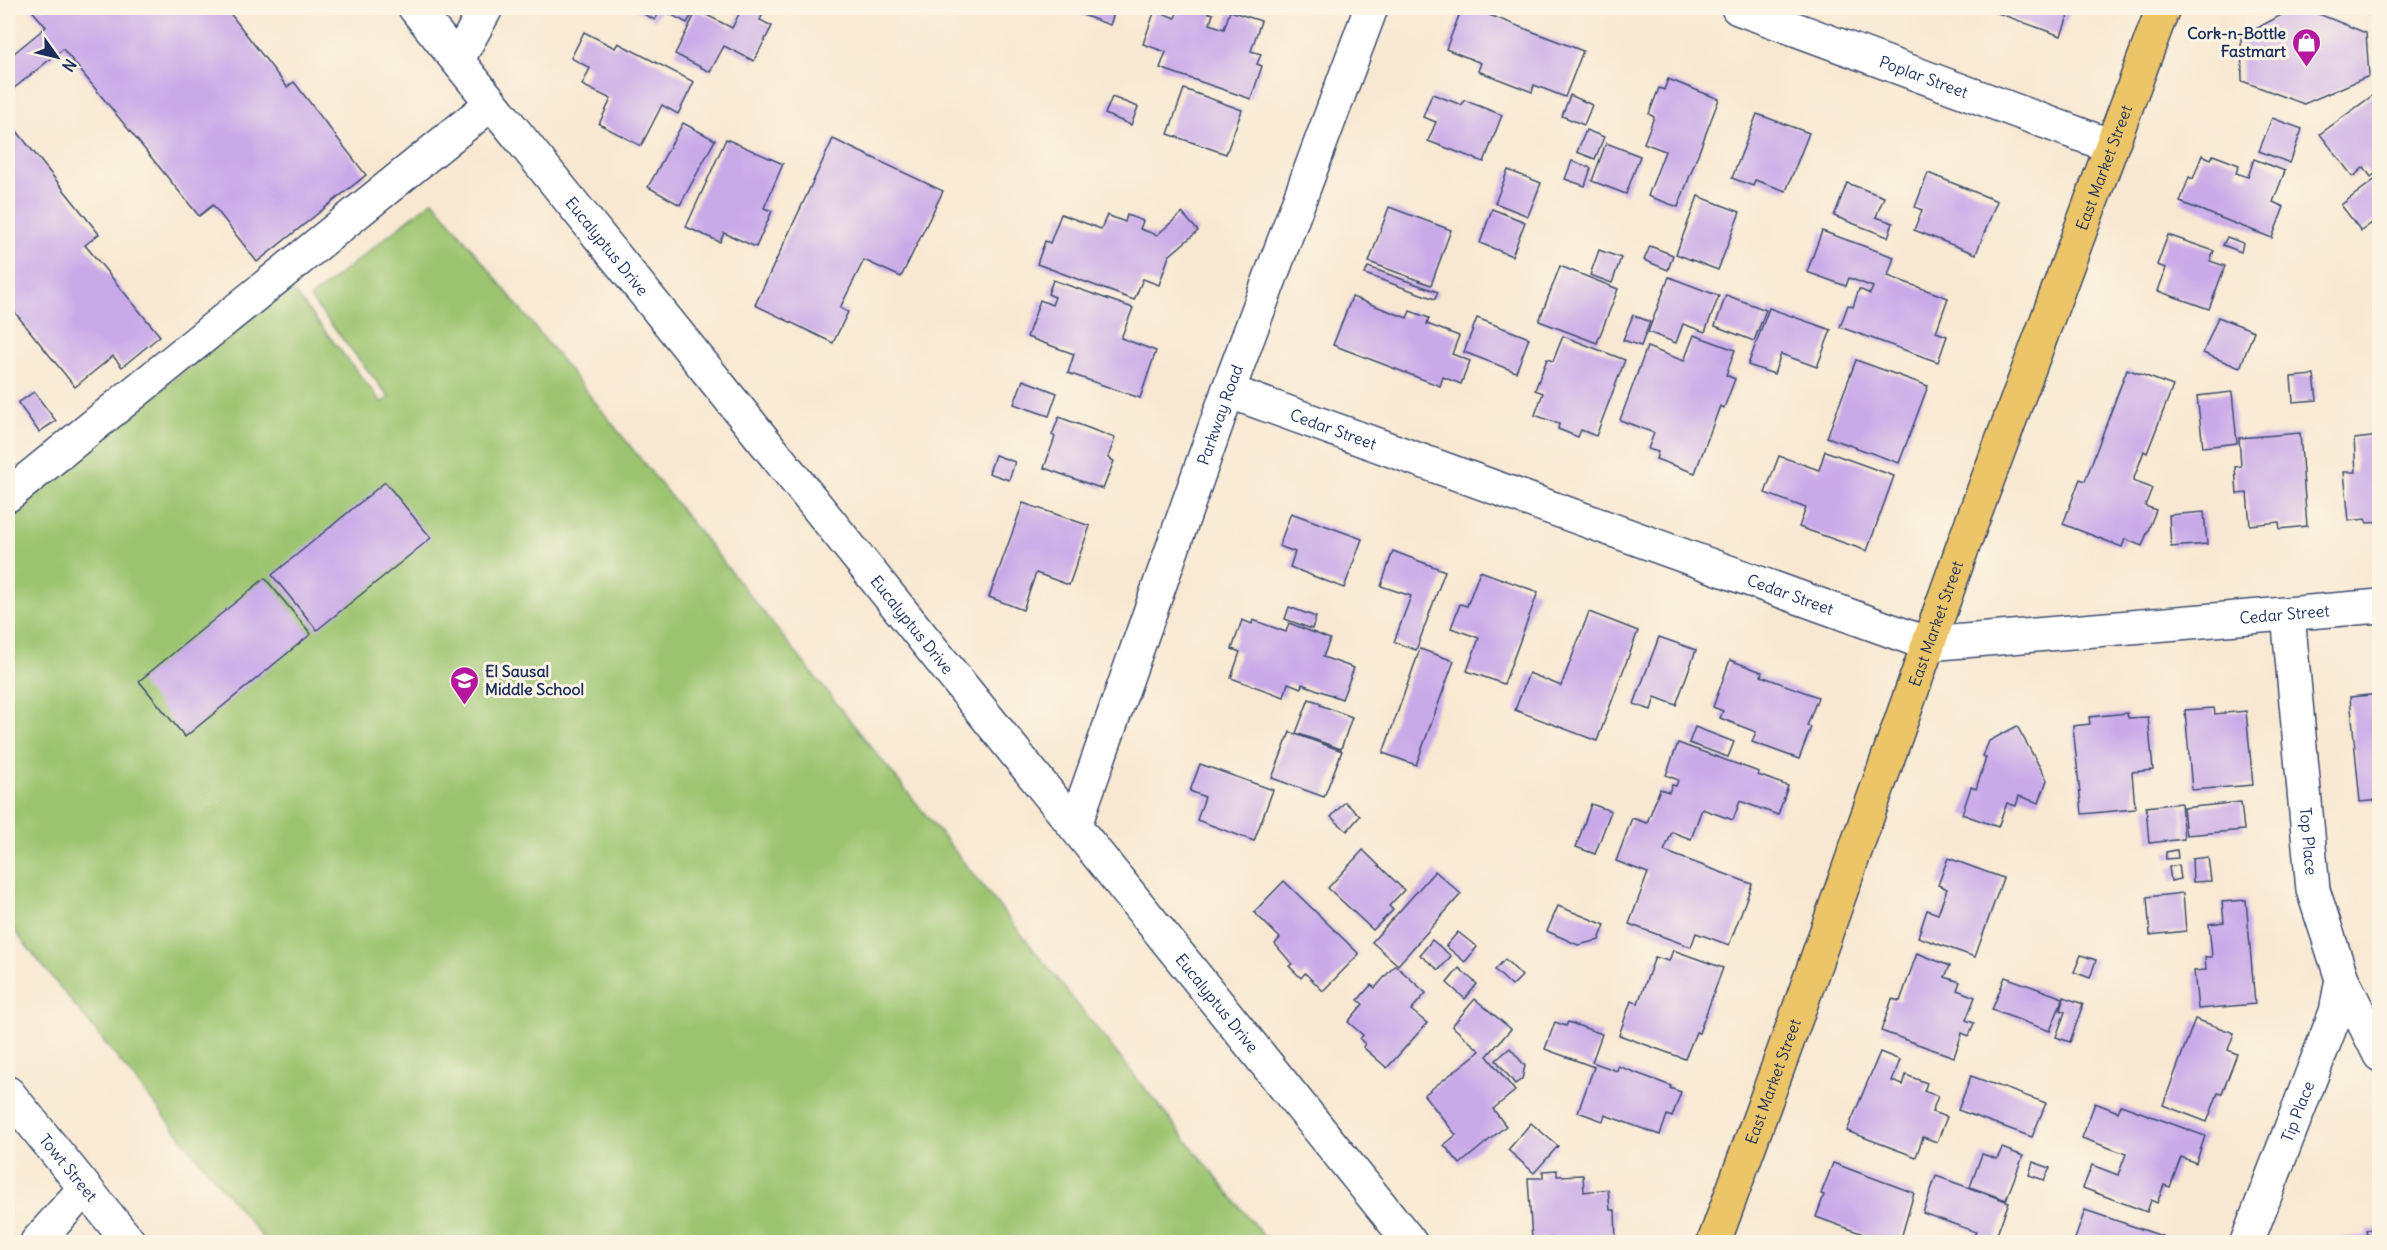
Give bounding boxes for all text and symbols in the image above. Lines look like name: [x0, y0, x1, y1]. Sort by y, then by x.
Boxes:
place label: Cork-n-Bottle Fastmart: [2187, 23, 2287, 61]
shop icon: Cork-n-Bottle Fastmart: [2291, 26, 2323, 68]
north arrow: [27, 27, 87, 87]
street label: Poplar Street: [1877, 51, 1971, 102]
text: N: [58, 55, 81, 76]
street label: East Market Street: [2071, 102, 2136, 233]
street label: Eucalyptus Drive: [561, 193, 653, 300]
street label: Parkway Road: [1193, 362, 1247, 468]
street label: Cedar Street: [1287, 404, 1380, 454]
street label: East Market Street: [1904, 557, 1967, 689]
street label: Cedar Street: [1744, 569, 1837, 619]
street label: Eucalyptus Drive: [866, 571, 958, 678]
street label: Cedar Street: [2239, 600, 2331, 628]
place label: El Sausal Middle School: [485, 661, 584, 699]
school or university icon: El Sausal Middle School: [448, 664, 480, 706]
street label: Top Place: [2296, 806, 2322, 876]
street label: Eucalyptus Drive: [1171, 950, 1263, 1056]
street label: East Market Street: [1741, 1015, 1805, 1147]
street label: Tip Place: [2277, 1078, 2318, 1145]
street label: Towt Street: [35, 1130, 102, 1206]

